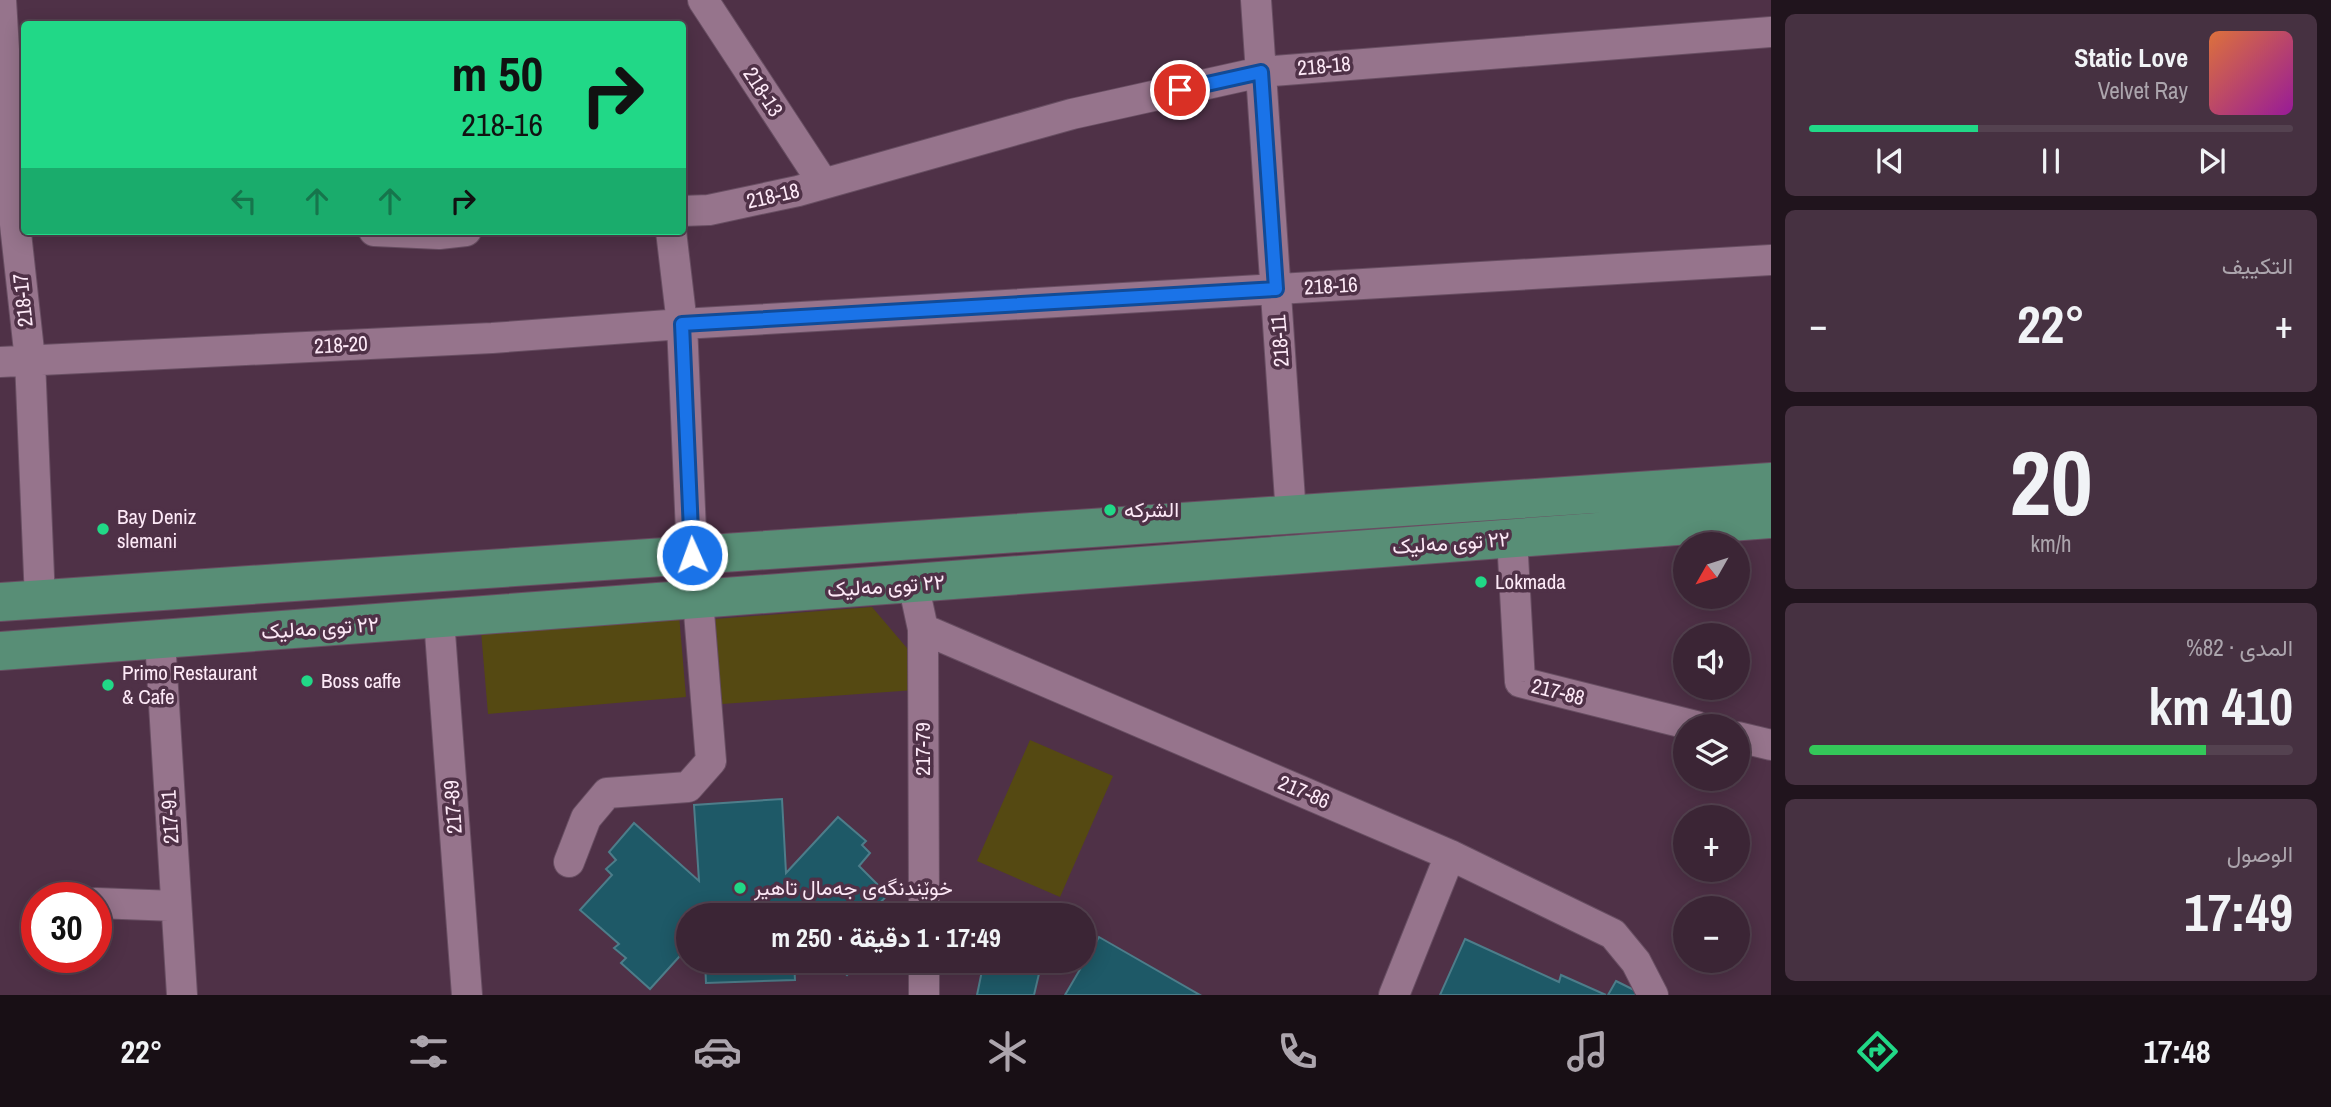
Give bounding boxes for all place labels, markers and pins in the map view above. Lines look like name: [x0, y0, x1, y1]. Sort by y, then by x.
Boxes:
pin: [1150, 60, 1210, 120]
place label: الشركه: [1124, 495, 1179, 524]
place label: Bay Deniz slemani: [117, 502, 197, 555]
marker: الشركه: [1102, 502, 1118, 518]
marker: Bay Deniz slemani: [95, 521, 111, 537]
place label: Lokmada: [1495, 567, 1566, 596]
marker: Lokmada: [1473, 574, 1489, 590]
place label: Primo Restaurant & Cafe: [122, 658, 257, 711]
place label: Boss caffe: [321, 666, 401, 695]
marker: Boss caffe: [299, 673, 315, 689]
marker: Primo Restaurant & Cafe: [100, 677, 116, 693]
place label: خوێندنگەی جەمال تاهیر: [753, 873, 953, 902]
marker: خوێندنگەی جەمال تاهیر: [732, 880, 748, 896]

